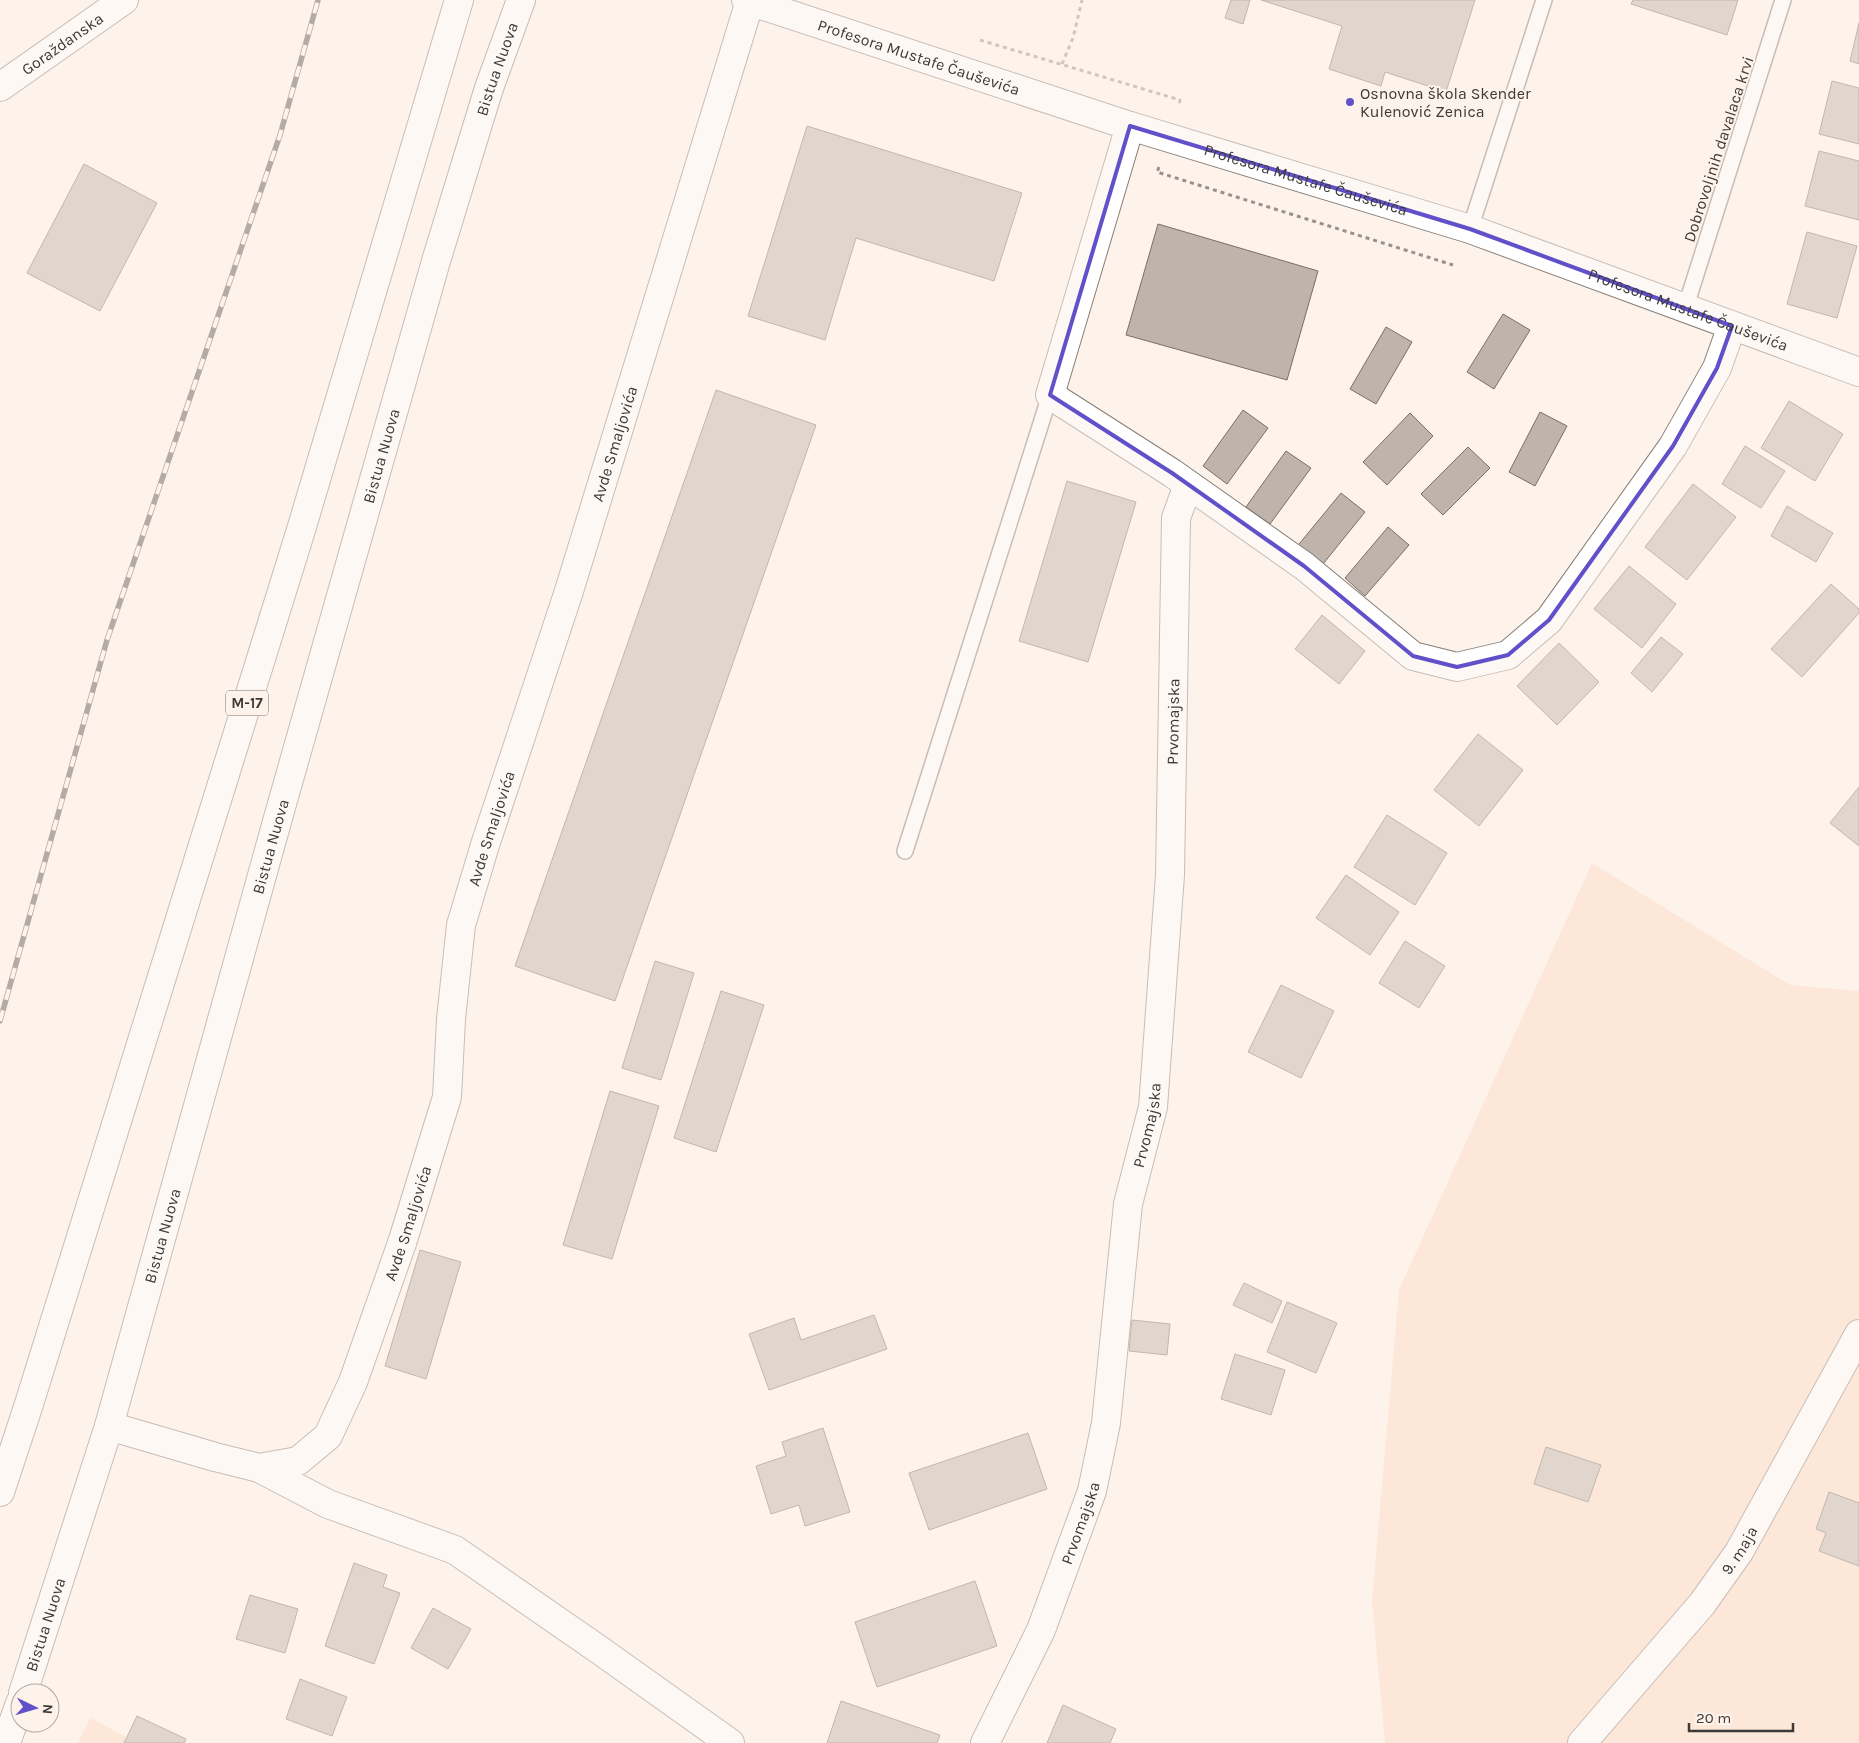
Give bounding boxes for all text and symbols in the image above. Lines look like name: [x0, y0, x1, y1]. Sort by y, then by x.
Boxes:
street label: Goraždanska: [18, 9, 107, 79]
street label: Profesora Mustafe Čauševića: [815, 15, 1022, 99]
street label: Bistua Nuova: [472, 20, 522, 118]
street label: Dobrovoljnih davalaca krvi: [1679, 54, 1758, 245]
place label: Osnovna škola Skender Kulenović Zenica: [1360, 84, 1531, 121]
marker: Osnovna škola Skender Kulenović Zenica: [1344, 96, 1356, 108]
street label: Profesora Mustafe Čauševića: [1202, 140, 1410, 220]
street label: Profesora Mustafe Čauševića: [1586, 264, 1791, 355]
street label: Avde Smaljovića: [588, 384, 641, 504]
street label: Bistua Nuova: [359, 406, 404, 506]
street label: Prvomajska: [1163, 678, 1183, 765]
road number: M-17: [226, 690, 268, 716]
street label: Avde Smaljovića: [464, 768, 519, 888]
street label: Bistua Nuova: [248, 797, 293, 896]
street label: Prvomajska: [1129, 1082, 1165, 1170]
street label: Avde Smaljovića: [380, 1163, 435, 1283]
street label: Bistua Nuova: [140, 1186, 185, 1286]
street label: Prvomajska: [1057, 1480, 1104, 1567]
street label: 9. maja: [1717, 1523, 1761, 1578]
street label: Bistua Nuova: [22, 1575, 70, 1674]
north arrow: [10, 1683, 60, 1733]
scale bar: [1689, 1700, 1793, 1732]
text: N: [39, 1703, 56, 1715]
text: 20 m: [1696, 1709, 1731, 1727]

